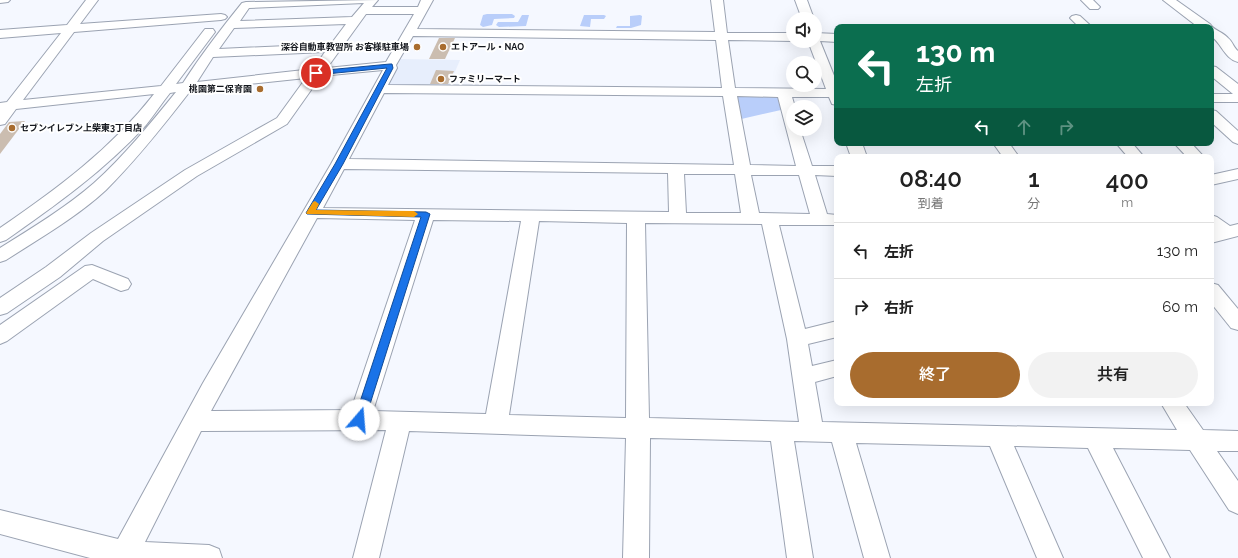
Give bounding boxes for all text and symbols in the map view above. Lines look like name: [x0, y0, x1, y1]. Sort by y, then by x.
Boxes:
map controls: [786, 12, 822, 136]
button: sound: [786, 12, 822, 48]
text: 130 m: [916, 36, 995, 69]
icon: left: [850, 40, 902, 92]
place label: 深谷自動車教習所 お客様駐車場: [281, 42, 409, 52]
marker: 深谷自動車教習所 お客様駐車場: [412, 42, 422, 52]
marker: エトアール・NAO: [438, 42, 448, 52]
place label: エトアール・NAO: [451, 42, 524, 52]
pin: [299, 56, 333, 90]
button: search: [786, 56, 822, 92]
icon: arrive: [305, 62, 327, 84]
marker: ファミリーマート: [436, 74, 446, 84]
place label: ファミリーマート: [449, 74, 521, 84]
text: 左折: [916, 74, 952, 95]
place label: 桃園第二保育園: [188, 84, 252, 94]
marker: 桃園第二保育園: [255, 84, 265, 94]
button: layers: [786, 100, 822, 136]
icon: left: [971, 116, 993, 138]
icon: ahead: [1013, 116, 1035, 138]
icon: right: [1055, 116, 1077, 138]
marker: セブンイレブン上柴東3丁目店: [7, 123, 17, 133]
place label: セブンイレブン上柴東3丁目店: [20, 123, 142, 133]
text: 08:40: [899, 164, 962, 193]
text: 1: [1028, 164, 1040, 193]
text: 400: [1106, 166, 1149, 195]
text: m: [1121, 195, 1133, 210]
text: 到着: [918, 196, 944, 211]
text: 分: [1027, 196, 1040, 211]
icon: left: [850, 240, 872, 262]
text: 130 m: [1157, 242, 1198, 260]
text: 左折: [884, 243, 914, 261]
icon: right: [850, 296, 872, 318]
text: 60 m: [1162, 298, 1198, 316]
text: 右折: [884, 299, 914, 317]
button: 終了: [850, 352, 1020, 398]
button: 共有: [1028, 352, 1198, 398]
position arrow: [338, 399, 380, 441]

